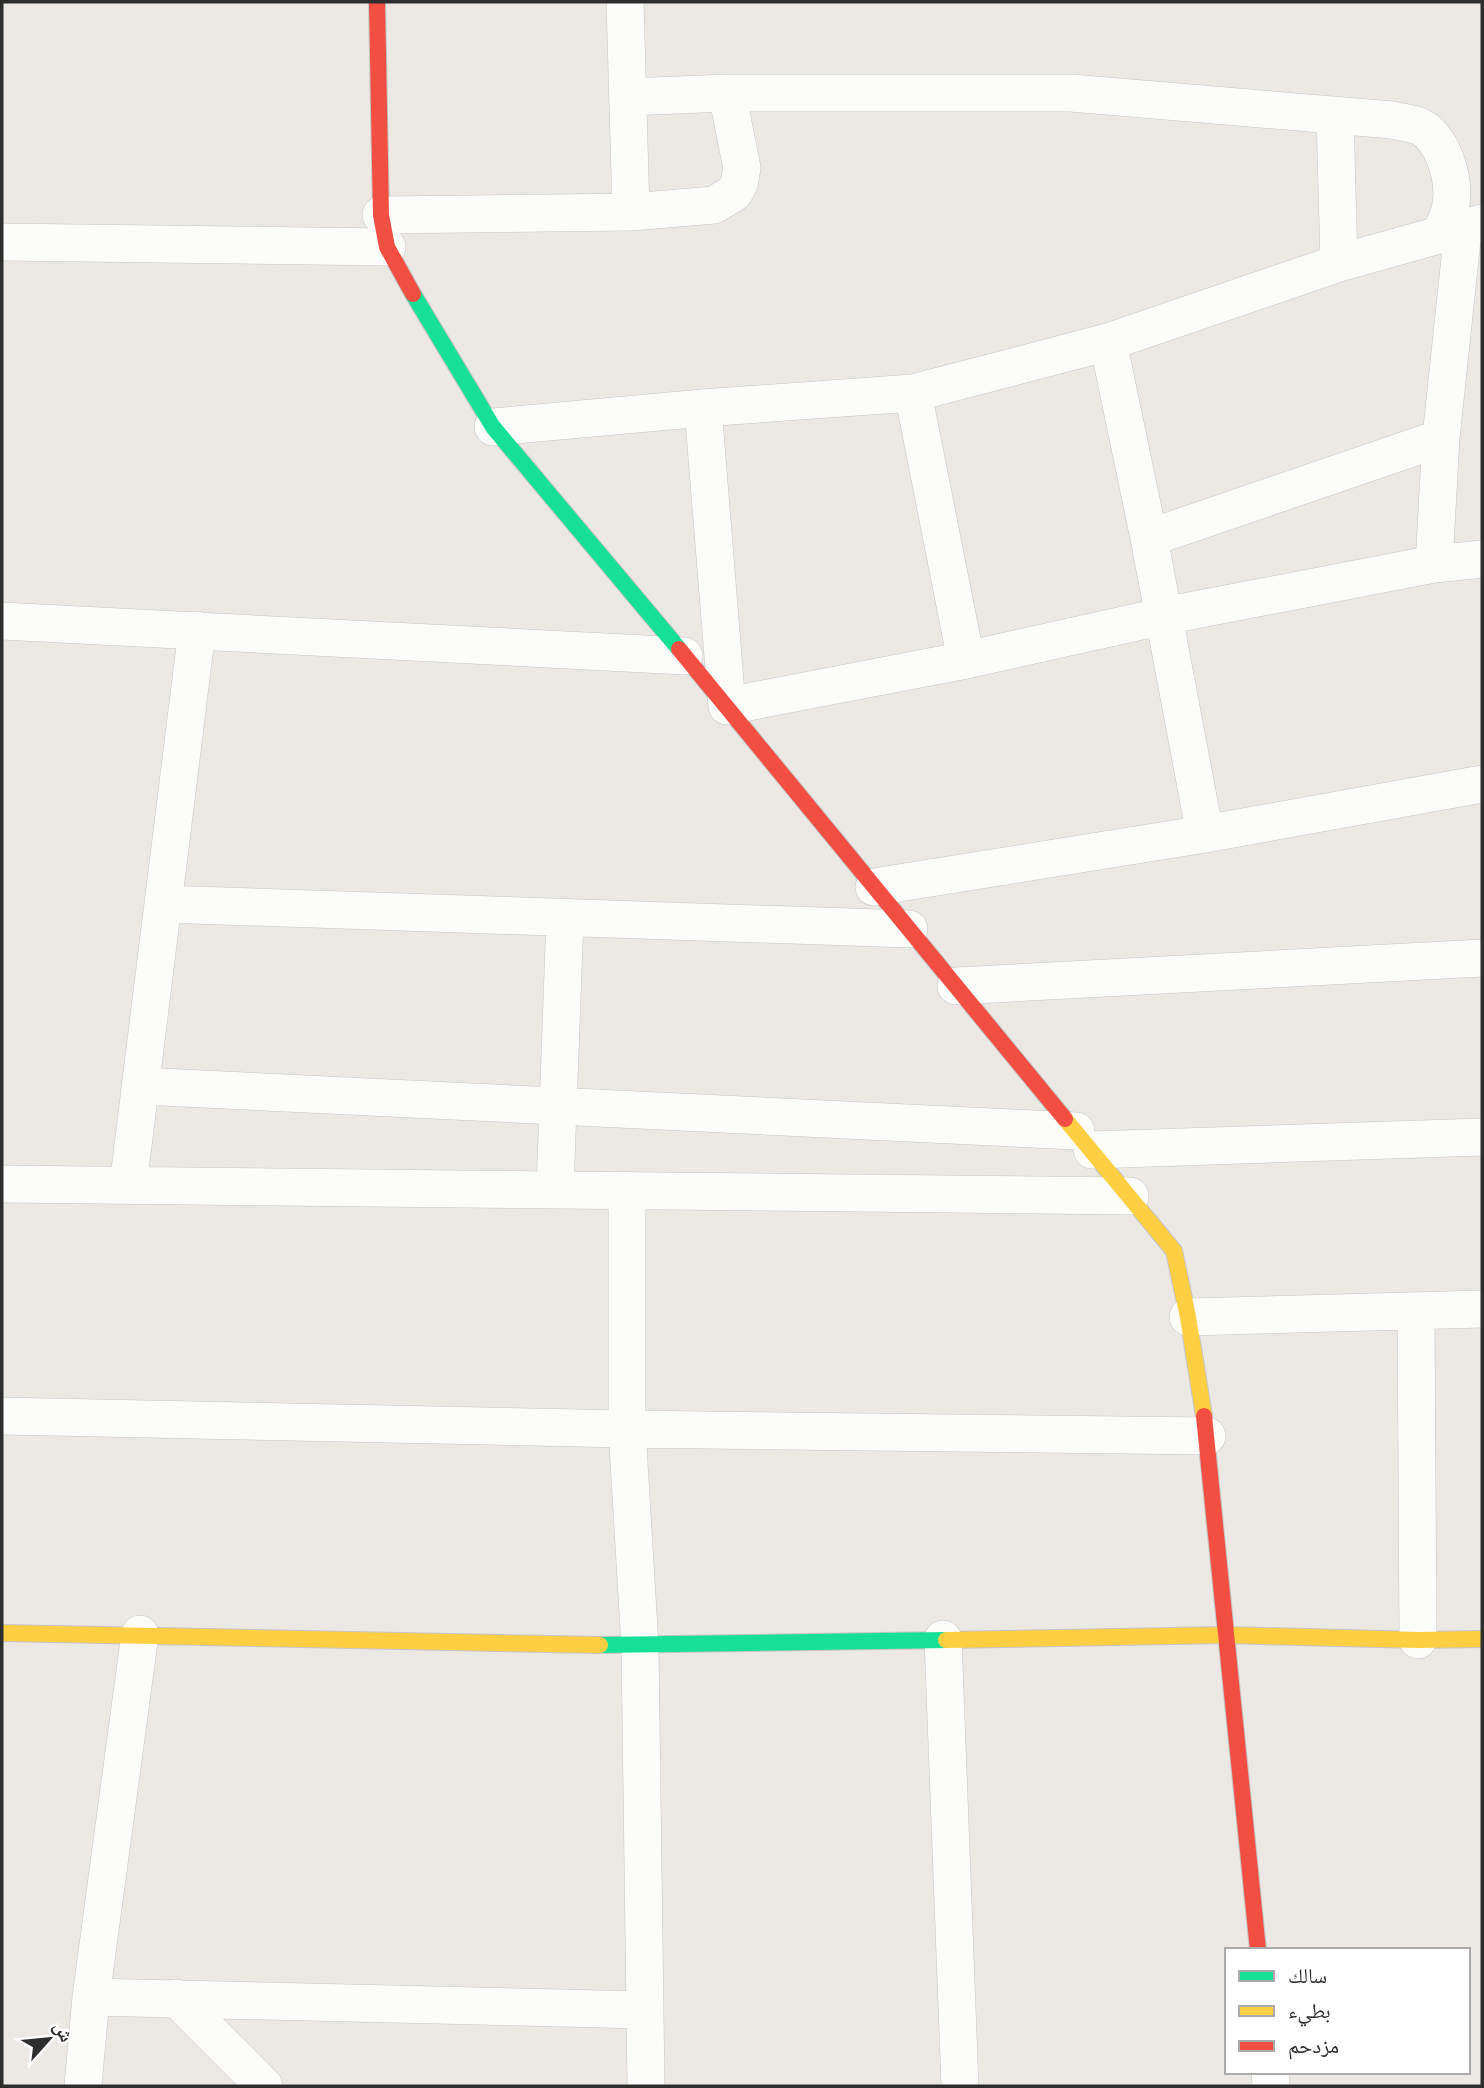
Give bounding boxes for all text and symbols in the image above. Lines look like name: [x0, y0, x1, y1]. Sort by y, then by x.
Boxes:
legend: [1225, 1948, 1470, 2074]
text: سالك: [1288, 1961, 1327, 1991]
text: بطيء: [1288, 1996, 1331, 2027]
north arrow: [14, 2004, 84, 2074]
text: ش: [46, 2017, 79, 2047]
text: مزدحم: [1288, 2031, 1339, 2061]

